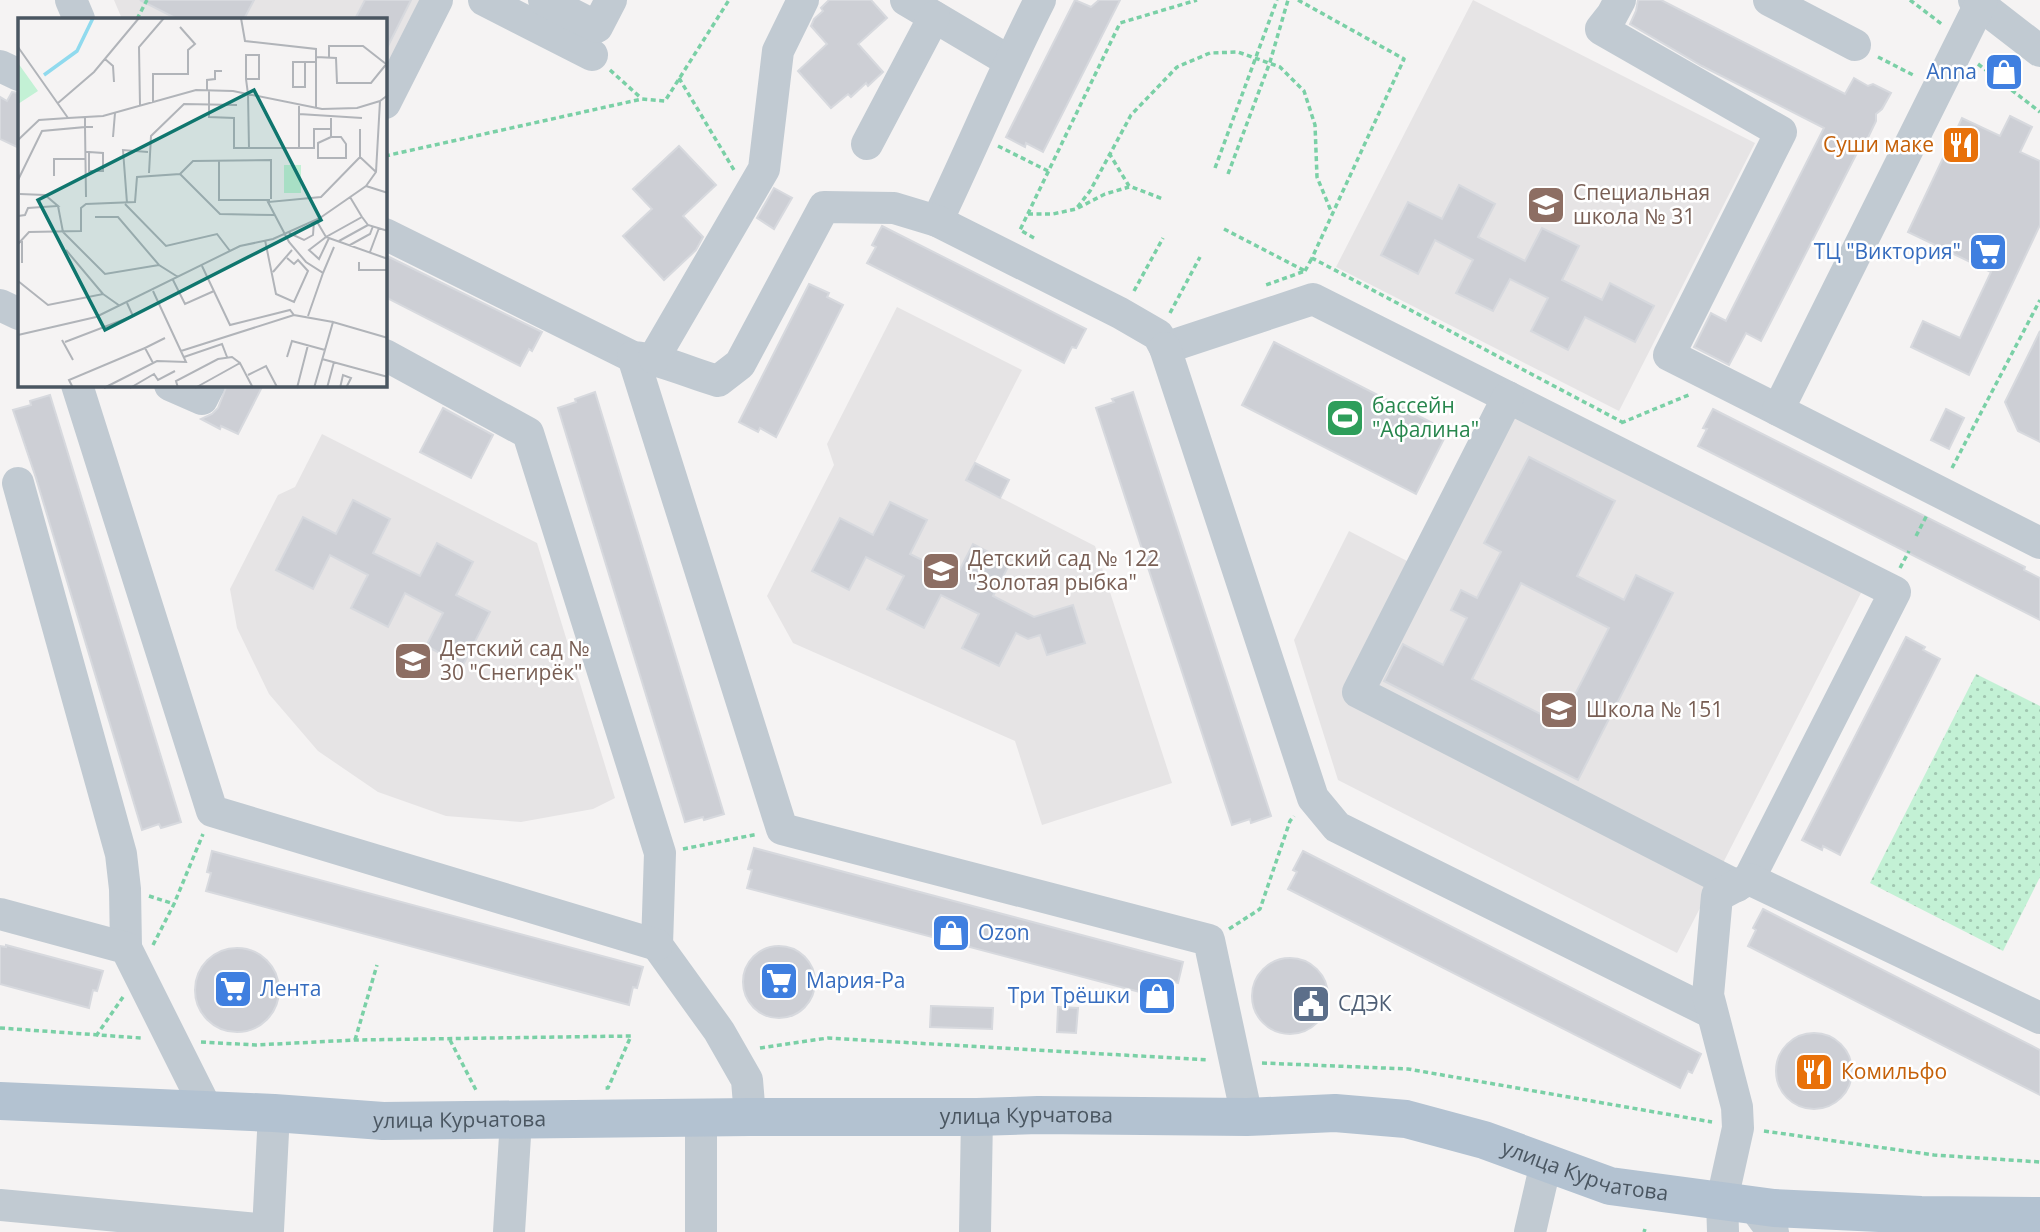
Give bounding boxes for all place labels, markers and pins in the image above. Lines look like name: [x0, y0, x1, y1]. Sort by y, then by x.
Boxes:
shop icon: Anna: [1983, 51, 2025, 93]
place label: Anna: [1926, 57, 1977, 85]
restaurant icon: Суши маке: [1940, 124, 1982, 166]
place label: Суши маке: [1823, 130, 1934, 158]
place label: Специальная школа № 31: [1573, 178, 1710, 230]
school or university icon: Специальная школа № 31: [1525, 184, 1567, 226]
supermarket icon: ТЦ "Виктория": [1967, 231, 2009, 273]
place label: ТЦ "Виктория": [1814, 237, 1961, 265]
place label: бассейн "Афалина": [1372, 391, 1479, 443]
sports icon: бассейн "Афалина": [1324, 397, 1366, 439]
place label: Детский сад № 122 "Золотая рыбка": [968, 544, 1159, 596]
school or university icon: Детский сад № 122 "Золотая рыбка": [920, 550, 962, 592]
place label: Детский сад № 30 "Снегирёк": [440, 634, 590, 686]
school or university icon: Детский сад № 30 "Снегирёк": [392, 640, 434, 682]
school or university icon: Школа № 151: [1538, 689, 1580, 731]
place label: Школа № 151: [1586, 695, 1723, 723]
shop icon: Ozon: [930, 912, 972, 954]
place label: Ozon: [978, 918, 1030, 946]
supermarket icon: Мария-Ра: [758, 960, 800, 1002]
place label: Мария-Ра: [806, 966, 905, 994]
supermarket icon: Лента: [212, 968, 254, 1010]
place label: Лента: [260, 974, 321, 1002]
shop icon: Три Трёшки: [1136, 975, 1178, 1017]
place label: Три Трёшки: [1008, 981, 1130, 1009]
public building icon: СДЭК: [1290, 983, 1332, 1025]
place label: СДЭК: [1338, 989, 1392, 1017]
restaurant icon: Комильфо: [1793, 1051, 1835, 1093]
place label: Комильфо: [1841, 1057, 1947, 1085]

